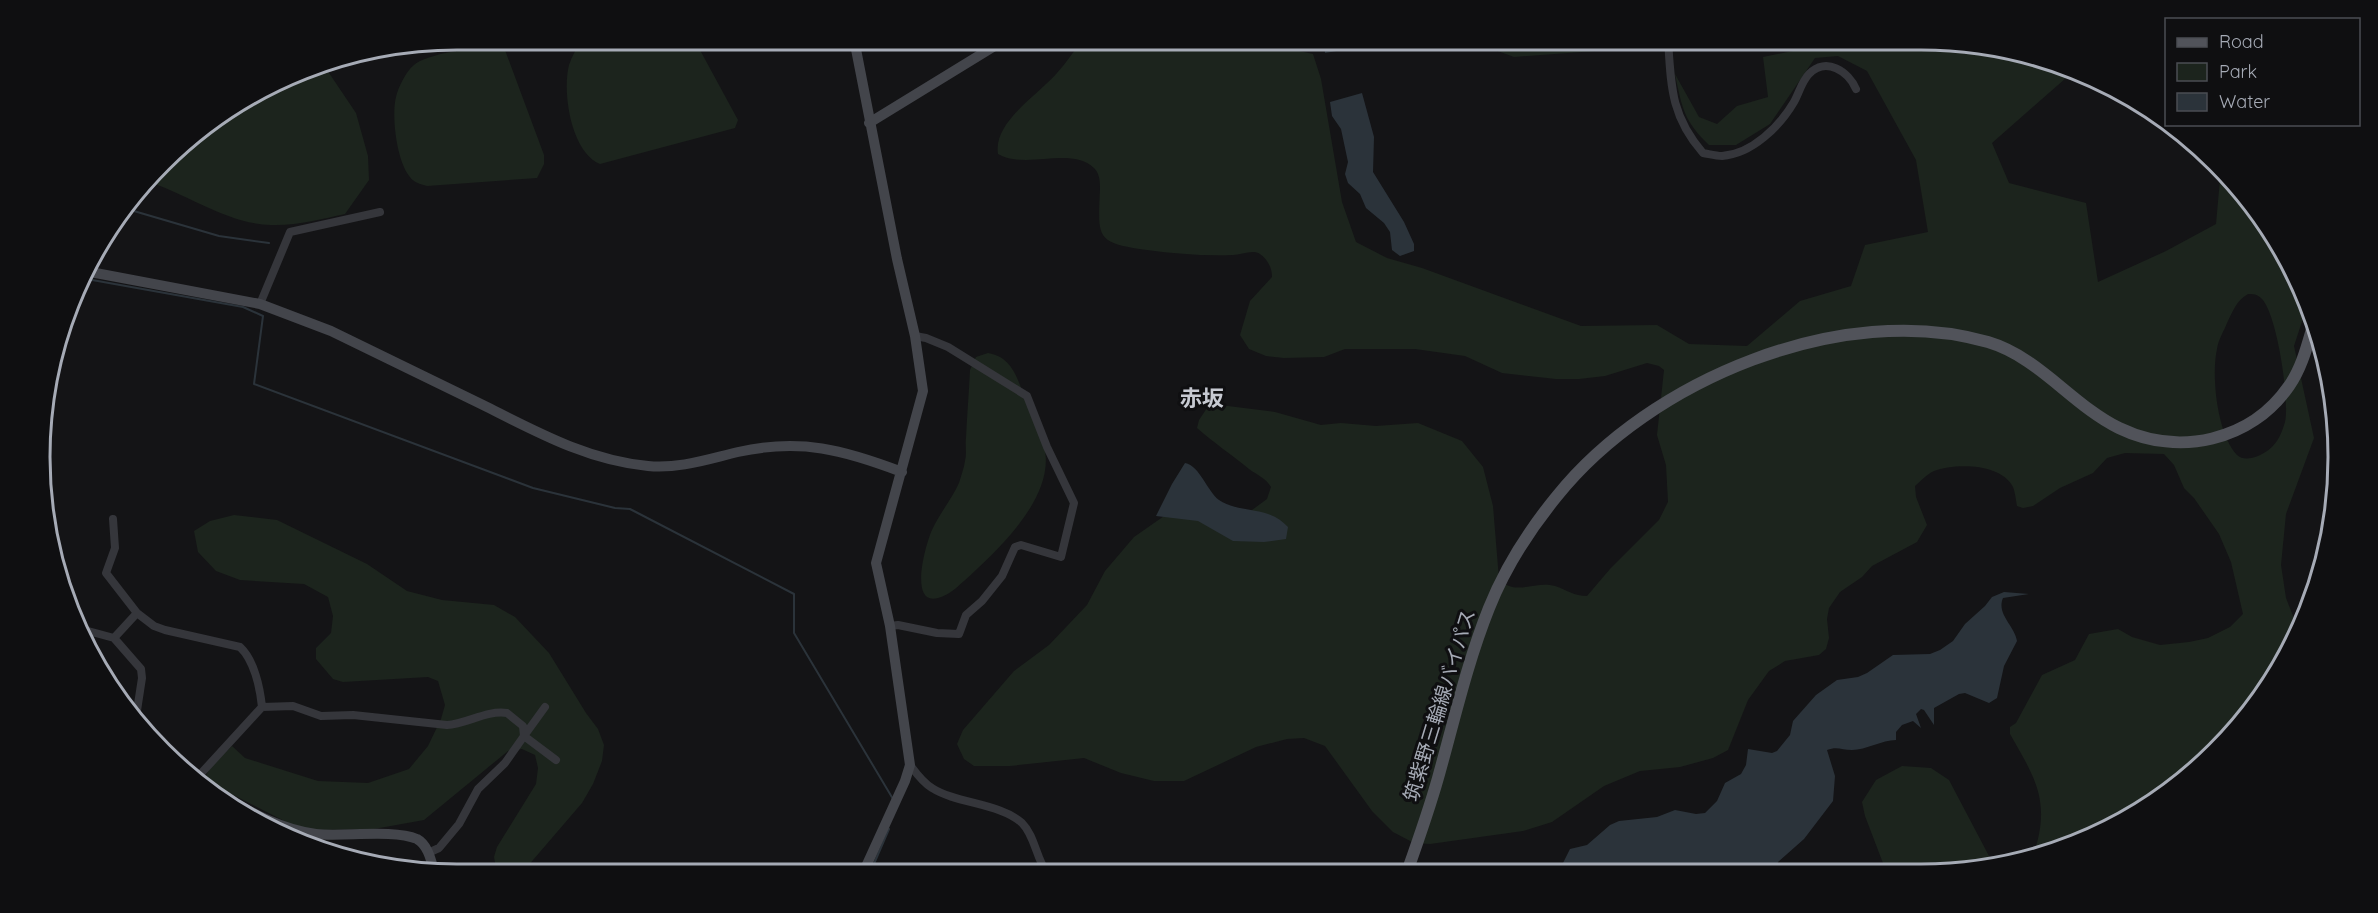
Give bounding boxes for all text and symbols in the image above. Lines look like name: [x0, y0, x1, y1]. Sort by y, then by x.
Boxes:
legend: [2165, 18, 2360, 126]
text: Road: [2219, 30, 2264, 53]
text: Park: [2219, 60, 2257, 83]
text: Water: [2219, 90, 2270, 113]
district label: 赤坂: [1180, 384, 1224, 412]
street label: 筑紫野三輪線バイパス: [1398, 606, 1480, 804]

